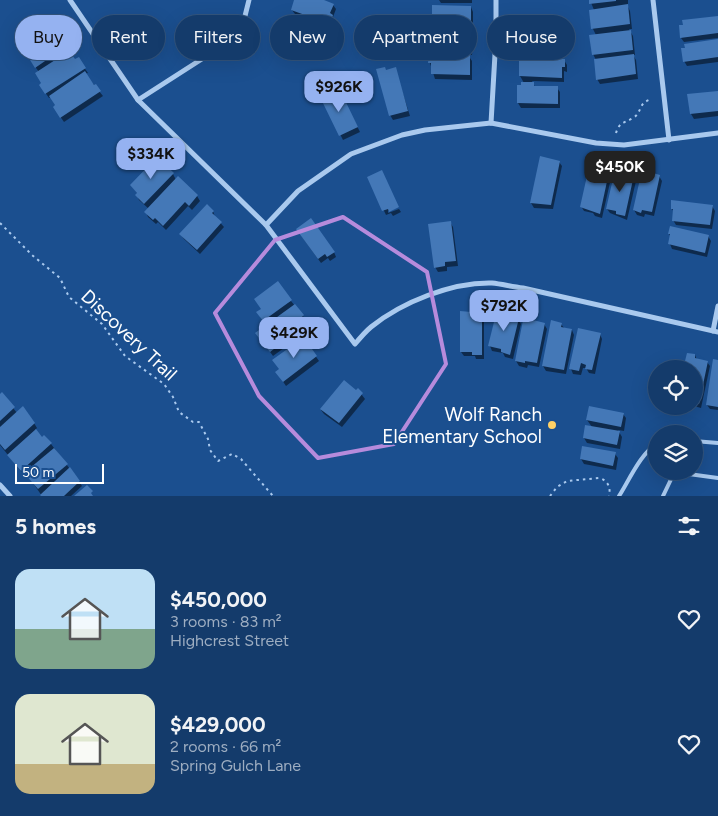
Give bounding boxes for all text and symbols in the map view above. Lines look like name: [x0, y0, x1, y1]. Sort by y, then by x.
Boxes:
chip: Buy: [15, 15, 82, 60]
chip: Rent: [92, 15, 165, 60]
chip: Filters: [175, 15, 260, 60]
chip: New: [270, 15, 344, 60]
chip: Apartment: [354, 15, 477, 60]
chip: House: [487, 15, 575, 60]
pin: $926K: [304, 70, 374, 113]
text: $926K: [315, 77, 363, 96]
pin: $334K: [116, 138, 186, 180]
text: $334K: [127, 144, 175, 163]
pin: $450K: [585, 150, 655, 193]
text: $450K: [595, 157, 645, 176]
street label: Discovery Trail: [76, 285, 182, 385]
pin: $792K: [469, 290, 539, 332]
text: $792K: [481, 296, 527, 315]
pin: $429K: [259, 316, 329, 359]
text: $429K: [270, 323, 318, 342]
map controls: [648, 360, 703, 480]
button: locate: [648, 360, 703, 415]
place label: Wolf Ranch Elementary School: [382, 403, 542, 448]
marker: Wolf Ranch Elementary School: [546, 419, 558, 431]
button: layers: [648, 425, 703, 480]
scale bar: [15, 461, 104, 484]
text: 50 m: [22, 464, 54, 481]
icon: filters: [675, 512, 703, 540]
text: 5 homes: [15, 514, 96, 539]
text: $450,000: [170, 587, 267, 612]
icon: home: [55, 589, 115, 649]
icon: heart: [675, 605, 703, 633]
text: 3 rooms · 83 m²: [170, 612, 282, 631]
text: Highcrest Street: [170, 631, 289, 650]
text: $429,000: [170, 712, 266, 737]
icon: home: [55, 714, 115, 774]
icon: heart: [675, 730, 703, 758]
text: 2 rooms · 66 m²: [170, 737, 281, 756]
text: Spring Gulch Lane: [170, 756, 301, 775]

